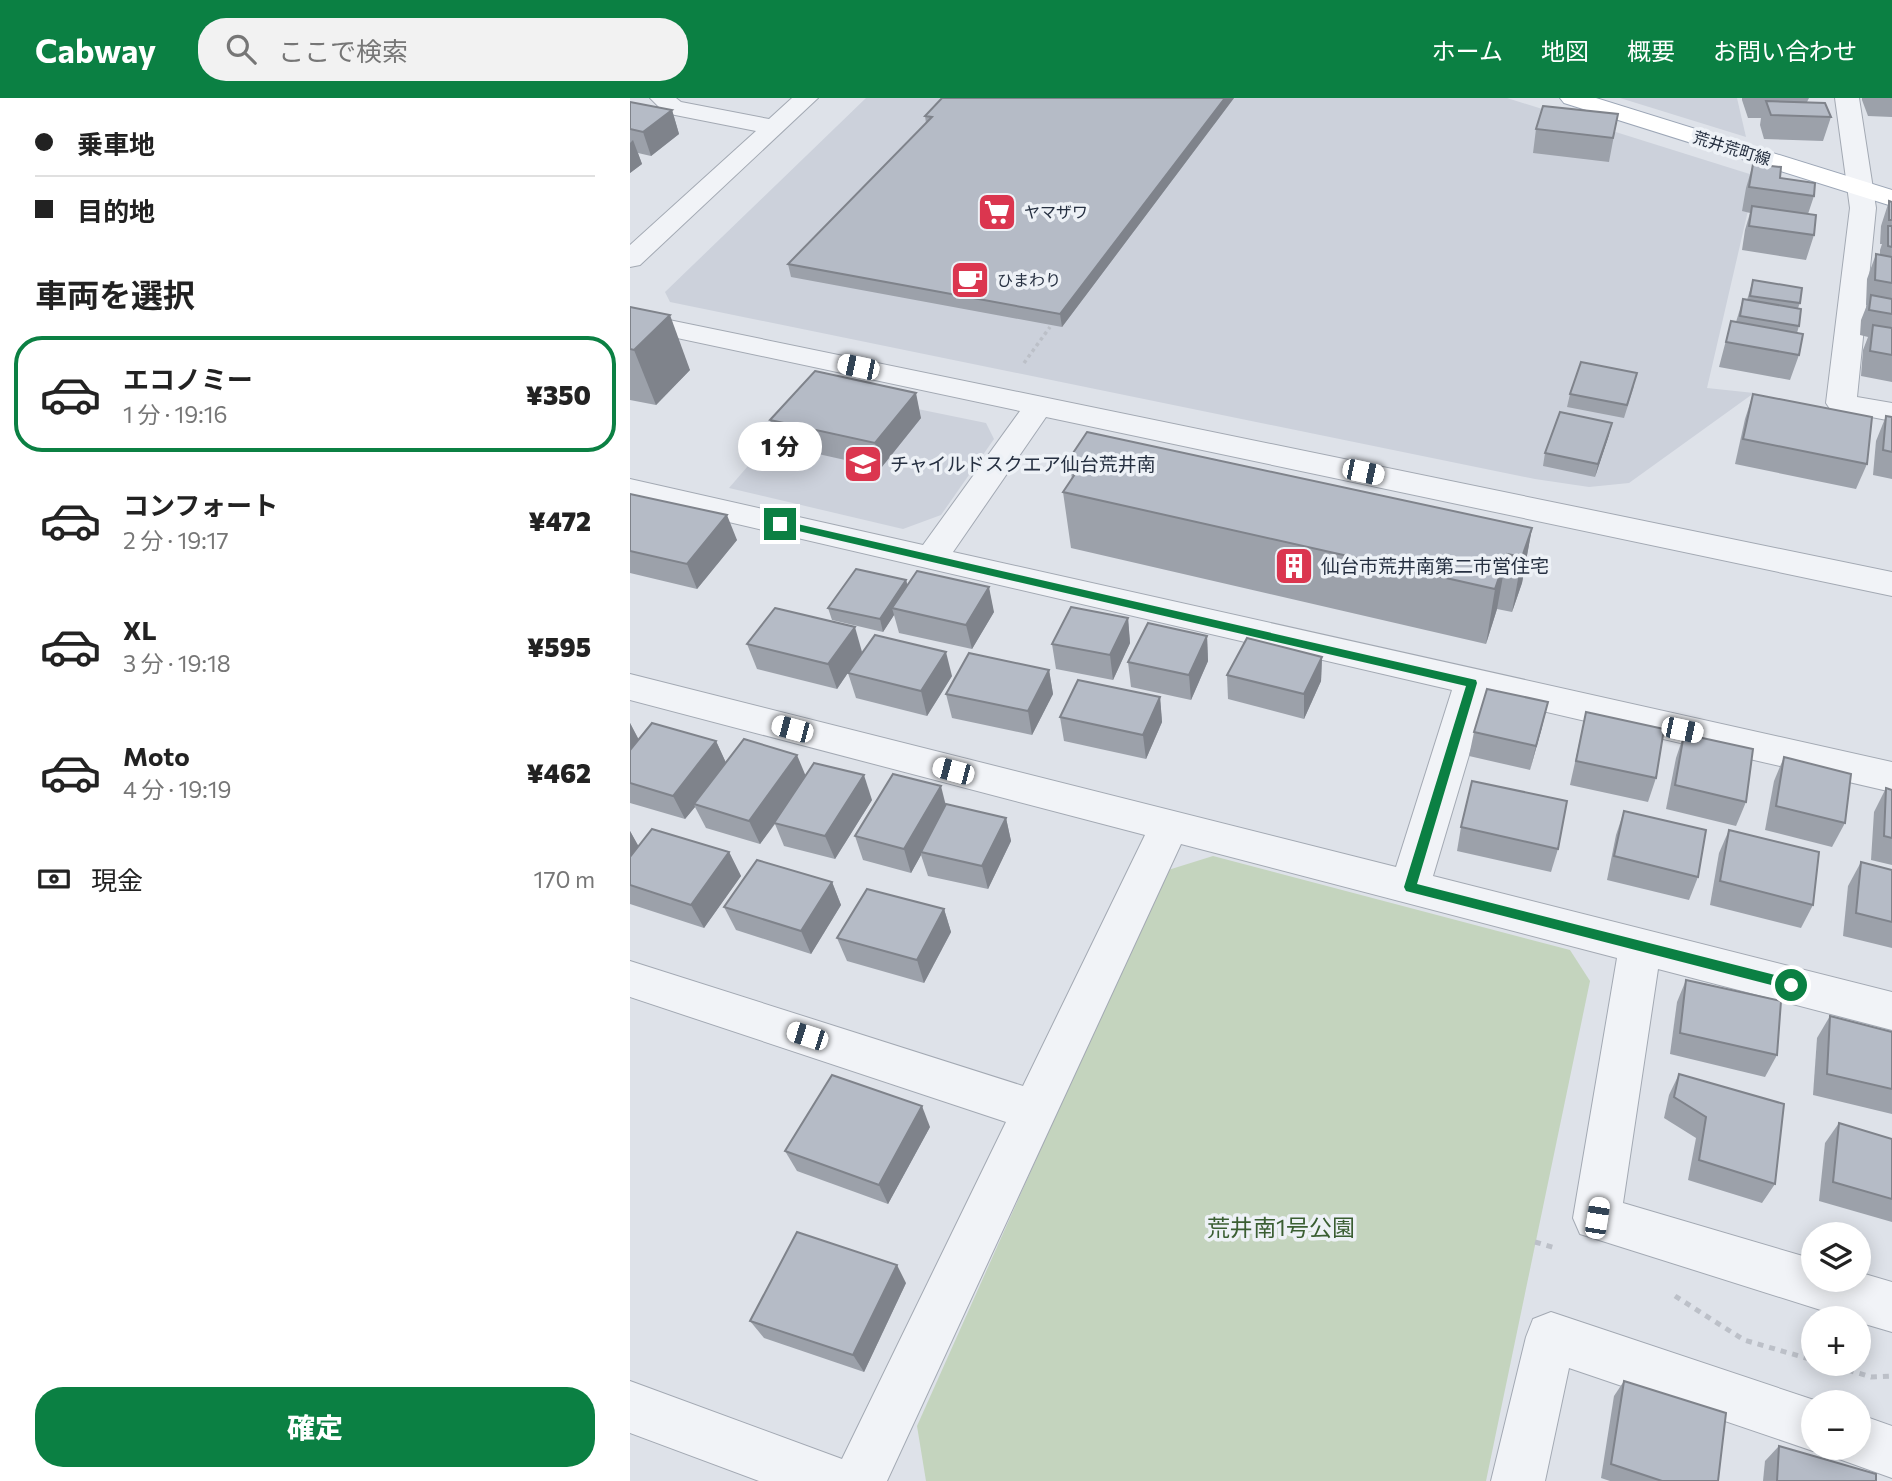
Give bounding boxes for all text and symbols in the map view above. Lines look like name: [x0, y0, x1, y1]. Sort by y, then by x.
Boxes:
search box: [198, 18, 688, 81]
text: Cabway: [35, 29, 156, 70]
icon: search: [222, 30, 260, 68]
text: ここで検索: [278, 35, 408, 66]
text: ホーム: [1432, 36, 1503, 65]
text: 地図: [1541, 36, 1589, 65]
text: 概要: [1627, 36, 1675, 65]
text: お問い合わせ: [1713, 36, 1857, 65]
street label: 荒井荒町線: [1691, 127, 1773, 168]
text: 乗車地: [77, 128, 155, 159]
supermarket icon: ヤマザワ: [976, 191, 1018, 233]
text: 目的地: [77, 195, 155, 226]
place label: ヤマザワ: [1024, 202, 1088, 221]
cafe icon: ひまわり: [949, 259, 991, 301]
place label: ひまわり: [997, 270, 1061, 289]
text: 車両を選択: [35, 274, 195, 314]
car: [836, 352, 881, 382]
icon: car: [39, 363, 102, 426]
text: エコノミー: [123, 363, 253, 394]
text: ¥350: [526, 379, 591, 410]
text: 1 分 · 19:16: [123, 400, 228, 428]
callout: 1 分: [738, 422, 822, 472]
text: 1 分: [761, 432, 799, 460]
school or university icon: チャイルドスクエア仙台荒井南: [842, 443, 884, 485]
place label: チャイルドスクエア仙台荒井南: [890, 452, 1156, 475]
car: [1341, 457, 1386, 487]
icon: car: [39, 489, 102, 552]
text: コンフォート: [123, 489, 278, 520]
text: ¥472: [528, 505, 591, 536]
route end: [764, 508, 796, 540]
text: 2 分 · 19:17: [123, 526, 229, 554]
building icon: 仙台市荒井南第二市営住宅: [1273, 545, 1315, 587]
place label: 仙台市荒井南第二市営住宅: [1321, 554, 1549, 577]
text: XL: [123, 614, 157, 645]
icon: car: [39, 615, 102, 678]
text: ¥595: [527, 631, 591, 662]
text: 3 分 · 19:18: [123, 649, 231, 677]
car: [769, 713, 816, 745]
car: [1660, 715, 1705, 745]
text: Moto: [123, 740, 190, 771]
icon: car: [39, 741, 102, 804]
car: [930, 755, 977, 787]
text: ¥462: [527, 757, 591, 788]
text: 4 分 · 19:19: [123, 775, 231, 803]
icon: cash: [35, 860, 73, 898]
text: 現金: [91, 864, 143, 895]
text: 170 m: [534, 865, 595, 893]
route start: [1775, 969, 1807, 1001]
car: [784, 1020, 831, 1052]
car: [1584, 1196, 1611, 1240]
park label: 荒井南1号公園: [1207, 1213, 1355, 1241]
map controls: [1801, 1222, 1871, 1460]
button: layers: [1801, 1222, 1871, 1292]
button: +: [1801, 1306, 1871, 1376]
button: 確定: [35, 1387, 595, 1467]
button: −: [1801, 1390, 1871, 1460]

